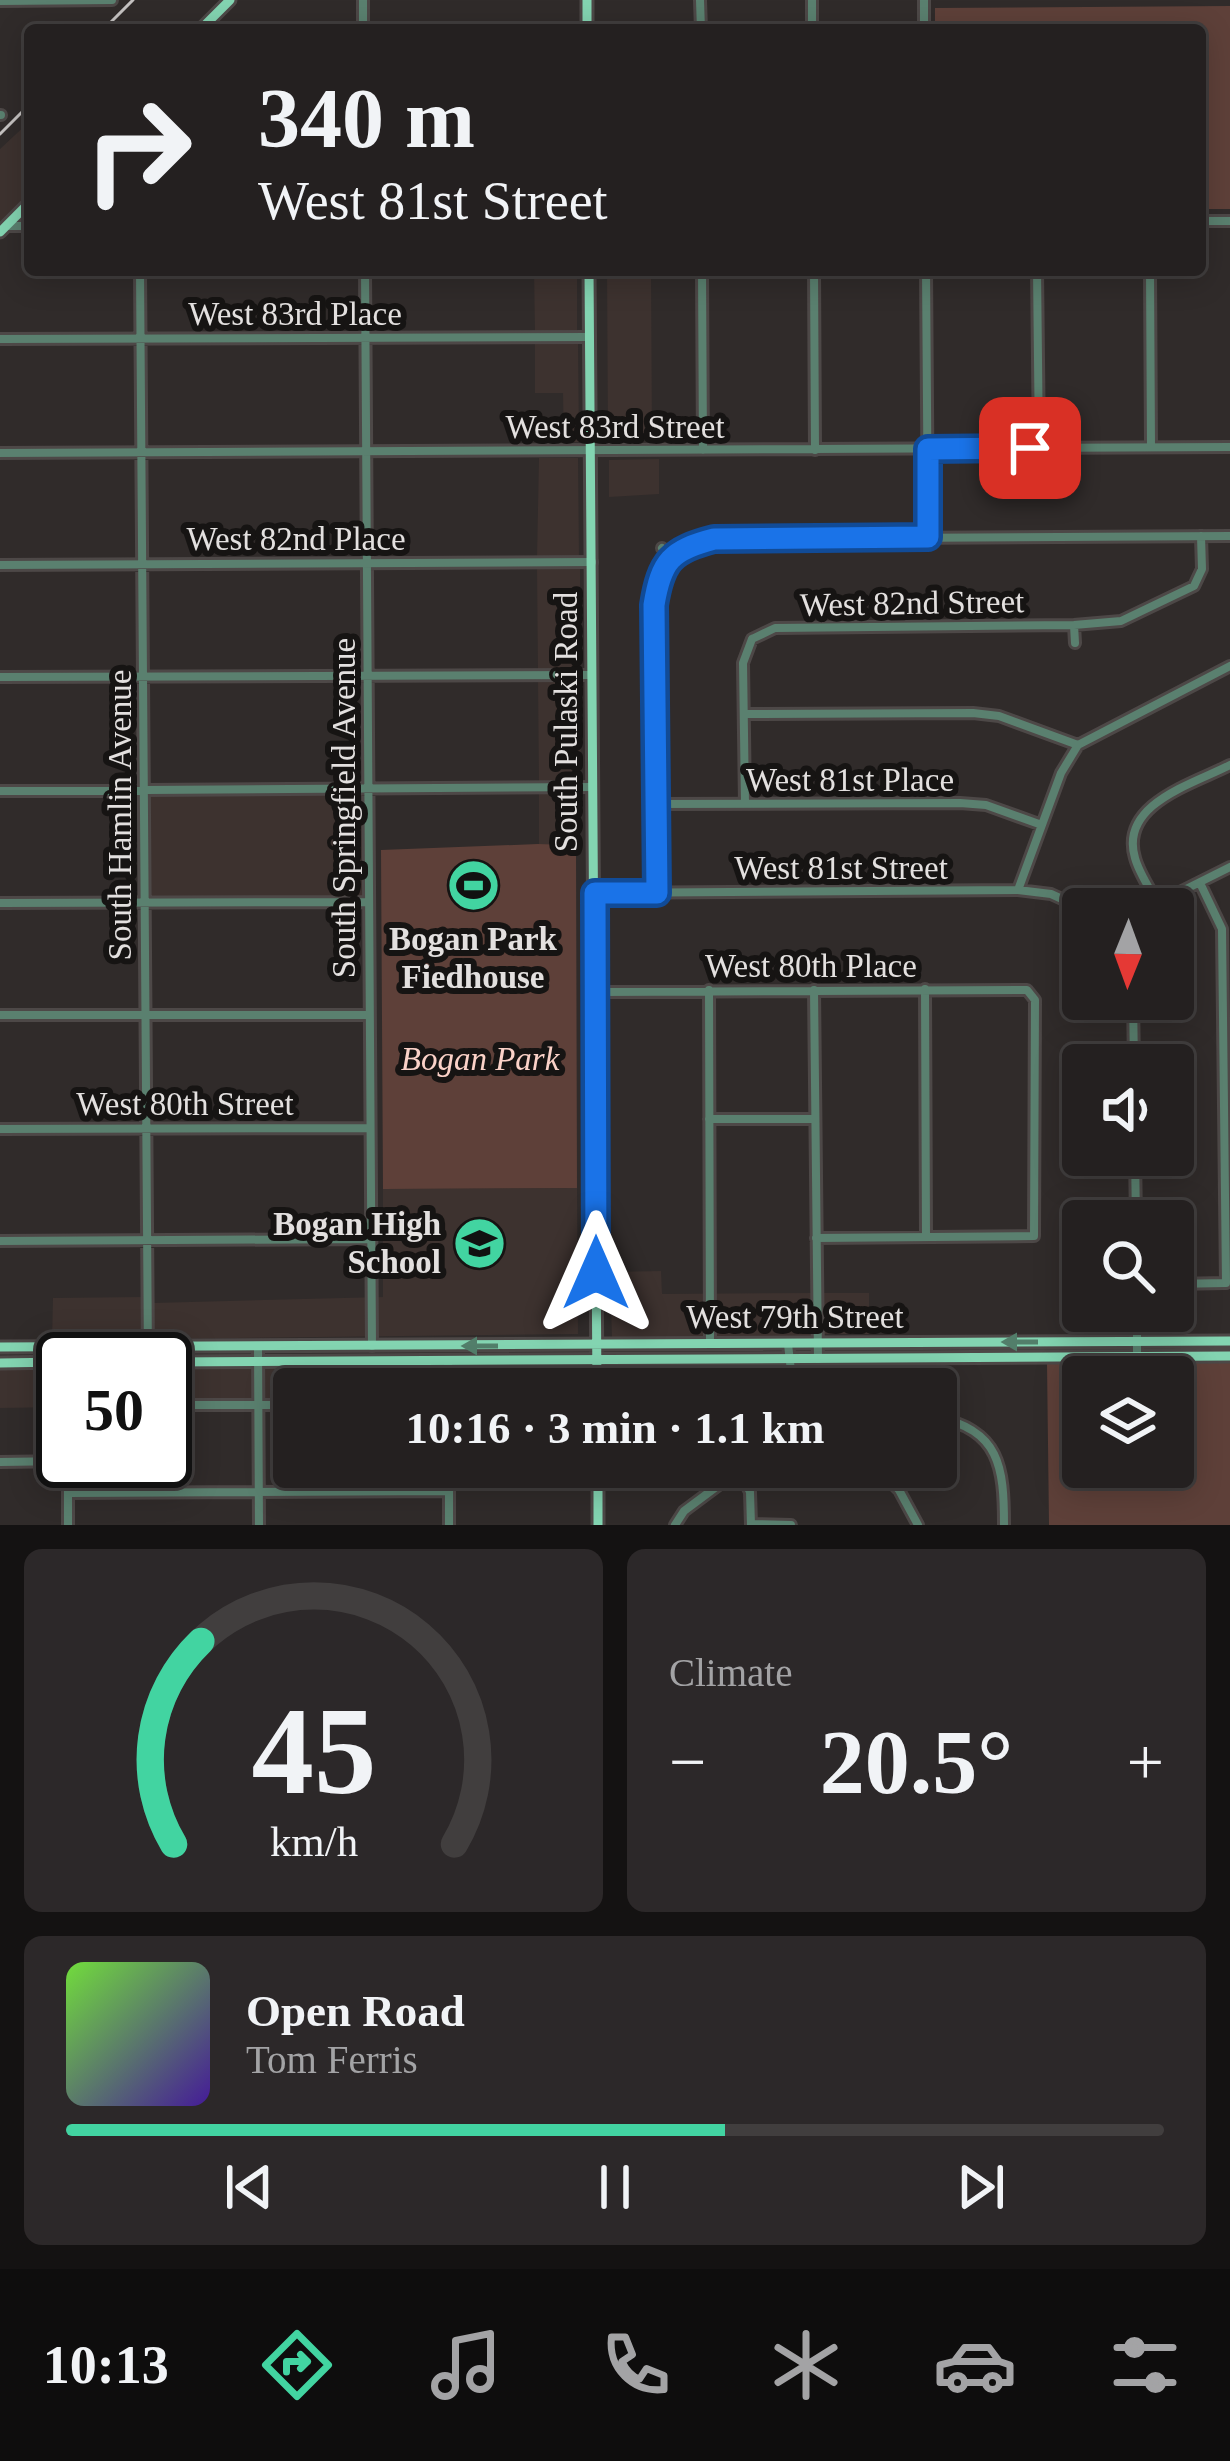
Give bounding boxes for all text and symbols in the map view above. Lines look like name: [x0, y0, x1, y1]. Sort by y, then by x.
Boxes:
icon: right: [60, 72, 216, 228]
text: 340 m: [258, 72, 475, 165]
text: West 81st Street: [258, 171, 608, 231]
street label: West 83rd Place: [188, 296, 402, 332]
pin: [979, 397, 1081, 499]
street label: West 83rd Street: [505, 409, 725, 445]
icon: arrive: [997, 415, 1063, 481]
street label: West 82nd Place: [186, 521, 406, 557]
street label: West 82nd Street: [799, 583, 1025, 623]
street label: South Pulaski Road: [548, 591, 584, 852]
street label: South Springfield Avenue: [326, 638, 362, 978]
street label: South Hamlin Avenue: [102, 670, 138, 960]
street label: West 81st Place: [746, 762, 954, 798]
street label: West 81st Street: [734, 850, 948, 886]
sports icon: Bogan Park Fiedhouse: [445, 857, 501, 913]
north arrow: [1062, 888, 1194, 1020]
map controls: [1062, 888, 1194, 1488]
place label: Bogan Park Fiedhouse: [389, 921, 558, 995]
street label: West 80th Place: [705, 948, 917, 984]
park label: Bogan Park: [401, 1041, 561, 1077]
button: sound: [1062, 1044, 1194, 1176]
street label: West 80th Street: [76, 1086, 294, 1122]
button: search: [1062, 1200, 1194, 1332]
place label: Bogan High School: [273, 1206, 441, 1280]
position arrow: [533, 1210, 659, 1336]
school or university icon: Bogan High School: [452, 1215, 508, 1271]
street label: West 79th Street: [686, 1299, 904, 1335]
speed limit sign: 50: [36, 1332, 192, 1488]
one-way arrow: [1000, 1332, 1038, 1352]
one-way arrow: [460, 1336, 498, 1356]
button: layers: [1062, 1356, 1194, 1488]
text: 10:16 · 3 min · 1.1 km: [406, 1403, 824, 1453]
text: Climate: [669, 1651, 792, 1694]
text: 45: [251, 1682, 376, 1820]
text: 20.5°: [820, 1713, 1013, 1812]
text: −: [669, 1725, 706, 1798]
text: +: [1127, 1725, 1164, 1798]
text: km/h: [269, 1817, 358, 1864]
text: Open Road: [246, 1986, 465, 2036]
text: Tom Ferris: [246, 2038, 418, 2081]
icon: previous: [216, 2154, 282, 2220]
icon: pause: [582, 2154, 648, 2220]
icon: next: [948, 2154, 1014, 2220]
icon: directions: [255, 2323, 339, 2407]
icon: music: [424, 2323, 508, 2407]
icon: phone: [594, 2323, 678, 2407]
icon: climate: [764, 2323, 848, 2407]
icon: car: [933, 2323, 1017, 2407]
icon: filters: [1103, 2323, 1187, 2407]
text: 10:13: [43, 2335, 169, 2395]

